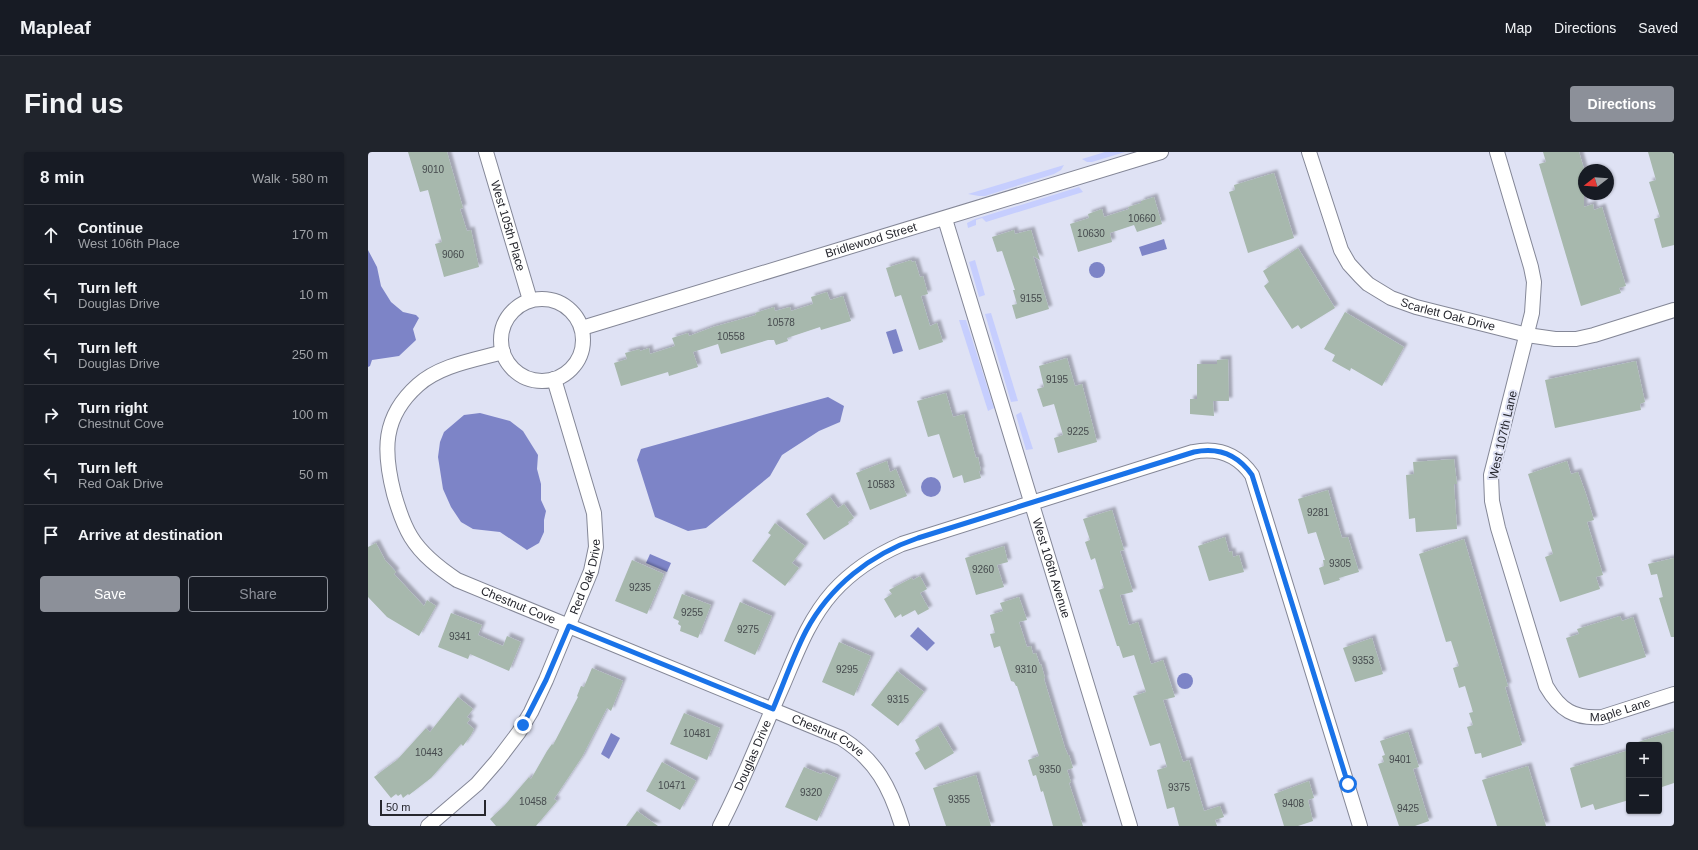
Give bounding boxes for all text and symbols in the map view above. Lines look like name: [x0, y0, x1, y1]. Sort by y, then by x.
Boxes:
text: Mapleaf: [20, 17, 91, 38]
text: Map: [1505, 20, 1532, 36]
text: Directions: [1554, 20, 1616, 36]
text: Saved: [1638, 20, 1678, 36]
button: Directions: [1570, 86, 1674, 122]
text: Find us: [24, 88, 124, 119]
house number: 9010: [422, 164, 445, 175]
north arrow: [1578, 164, 1614, 200]
text: 8 min: [40, 168, 84, 187]
text: Walk · 580 m: [252, 171, 328, 186]
street label: West 105th Place: [488, 179, 528, 273]
house number: 10660: [1128, 213, 1156, 224]
text: Continue: [78, 219, 143, 236]
street label: Bridlewood Street: [824, 219, 919, 261]
icon: ahead: [40, 224, 62, 246]
text: 170 m: [292, 227, 328, 242]
house number: 10630: [1077, 228, 1105, 239]
text: West 106th Place: [78, 236, 180, 251]
house number: 9060: [442, 249, 465, 260]
text: Turn left: [78, 279, 137, 296]
icon: left: [40, 284, 62, 306]
text: 10 m: [299, 287, 328, 302]
house number: 9155: [1020, 293, 1043, 304]
street label: Scarlett Oak Drive: [1399, 295, 1497, 334]
text: Douglas Drive: [78, 296, 160, 311]
house number: 10578: [767, 317, 795, 328]
house number: 10558: [717, 331, 745, 342]
text: Turn left: [78, 339, 137, 356]
icon: left: [40, 344, 62, 366]
text: 250 m: [292, 347, 328, 362]
text: Douglas Drive: [78, 356, 160, 371]
house number: 9195: [1046, 374, 1069, 385]
street label: West 107th Lane: [1486, 389, 1520, 481]
text: Turn right: [78, 399, 148, 416]
icon: right: [40, 404, 62, 426]
text: 100 m: [292, 407, 328, 422]
text: Chestnut Cove: [78, 416, 164, 431]
house number: 9225: [1067, 426, 1090, 437]
text: Turn left: [78, 459, 137, 476]
icon: left: [40, 464, 62, 486]
text: 50 m: [299, 467, 328, 482]
text: Red Oak Drive: [78, 476, 163, 491]
house number: 10583: [867, 479, 895, 490]
house number: 9281: [1307, 507, 1330, 518]
street label: West 106th Avenue: [1030, 516, 1073, 620]
icon: arrive: [40, 524, 62, 546]
text: Arrive at destination: [78, 526, 223, 543]
street label: Red Oak Drive: [567, 538, 603, 617]
house number: 9305: [1329, 558, 1352, 569]
house number: 9260: [972, 564, 995, 575]
button: Save: [40, 576, 180, 612]
button: Share: [188, 576, 328, 612]
house number: 9235: [629, 582, 652, 593]
street label: Chestnut Cove: [479, 584, 558, 627]
house number: 9255: [681, 607, 704, 618]
house number: 9275: [737, 624, 760, 635]
house number: 9341: [449, 631, 472, 642]
house number: 9353: [1352, 655, 1375, 666]
house number: 9295: [836, 664, 859, 675]
house number: 9310: [1015, 664, 1038, 675]
house number: 9315: [887, 694, 910, 705]
street label: Maple Lane: [1590, 695, 1653, 724]
street label: Chestnut Cove: [790, 711, 867, 760]
route end: [514, 716, 532, 734]
street label: Douglas Drive: [731, 718, 774, 793]
house number: 10481: [683, 728, 711, 739]
map controls: [1626, 742, 1662, 814]
button: +: [1626, 742, 1662, 778]
house number: 10443: [415, 747, 443, 758]
house number: 9401: [1389, 754, 1412, 765]
house number: 9350: [1039, 764, 1062, 775]
route start: [1339, 775, 1357, 793]
button: −: [1626, 778, 1662, 814]
house number: 10471: [658, 780, 686, 791]
house number: 9375: [1168, 782, 1191, 793]
house number: 9320: [800, 787, 823, 798]
house number: 9355: [948, 794, 971, 805]
house number: 10458: [519, 796, 547, 807]
scale bar: [380, 798, 486, 817]
house number: 9408: [1282, 798, 1305, 809]
text: 50 m: [386, 801, 410, 813]
house number: 9425: [1397, 803, 1420, 814]

